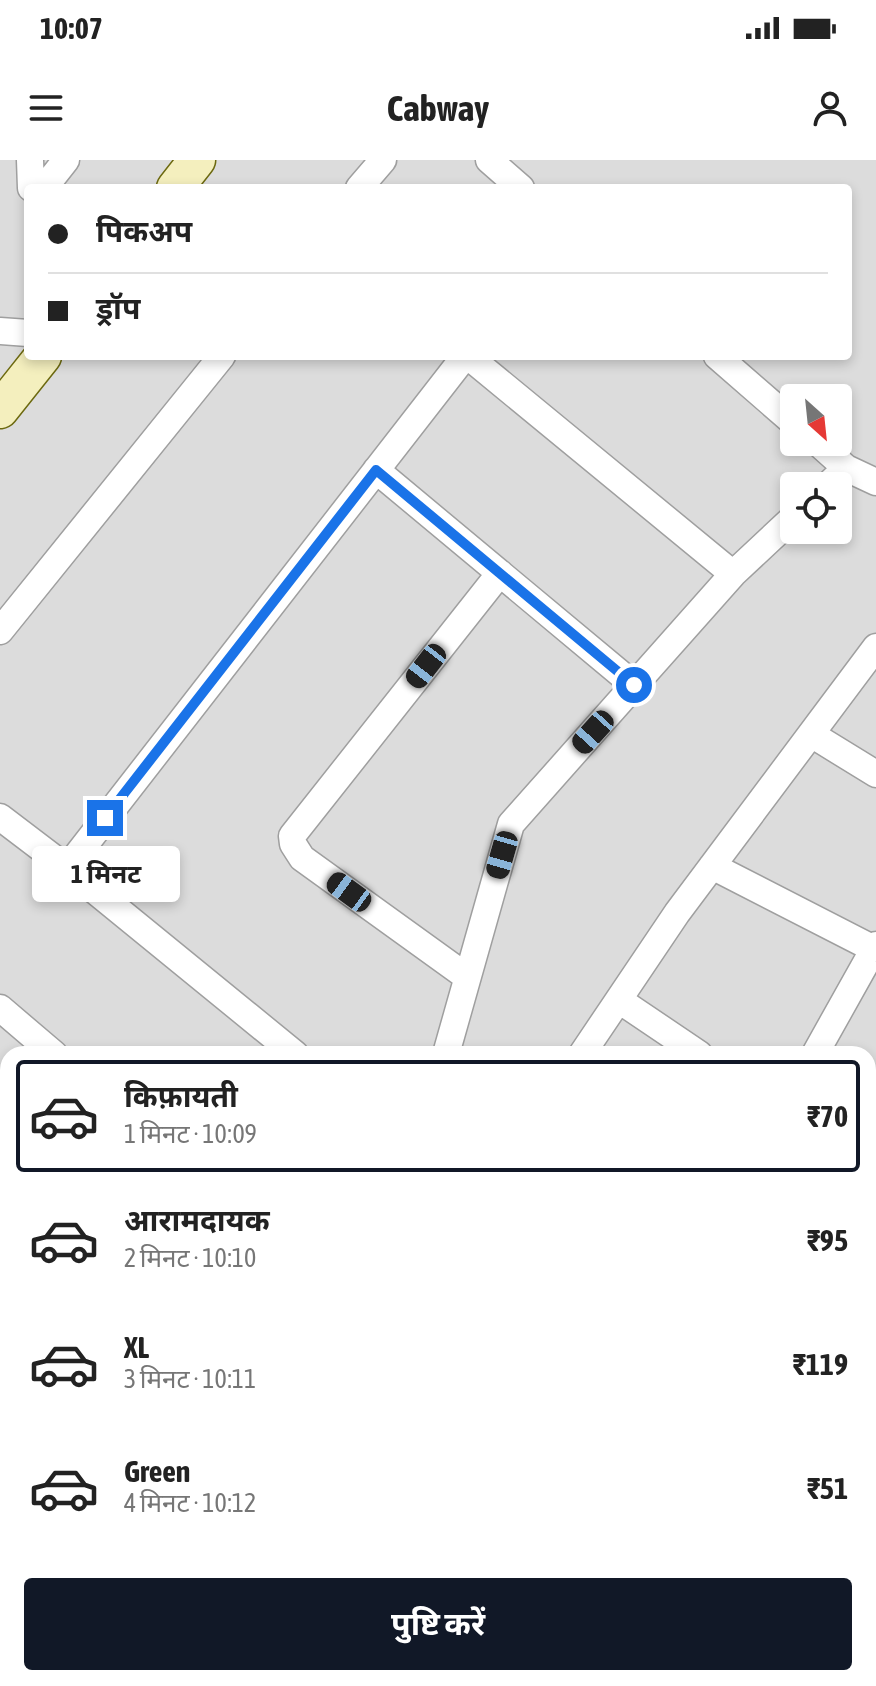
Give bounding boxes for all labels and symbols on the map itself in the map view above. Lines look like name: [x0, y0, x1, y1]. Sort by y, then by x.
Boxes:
north arrow: [780, 384, 852, 456]
car: [402, 640, 450, 692]
route start: [616, 667, 652, 703]
car: [568, 706, 618, 758]
route end: [87, 800, 123, 836]
car: [484, 829, 520, 881]
callout: 1 मिनट: [31, 846, 179, 902]
car: [323, 868, 375, 916]

